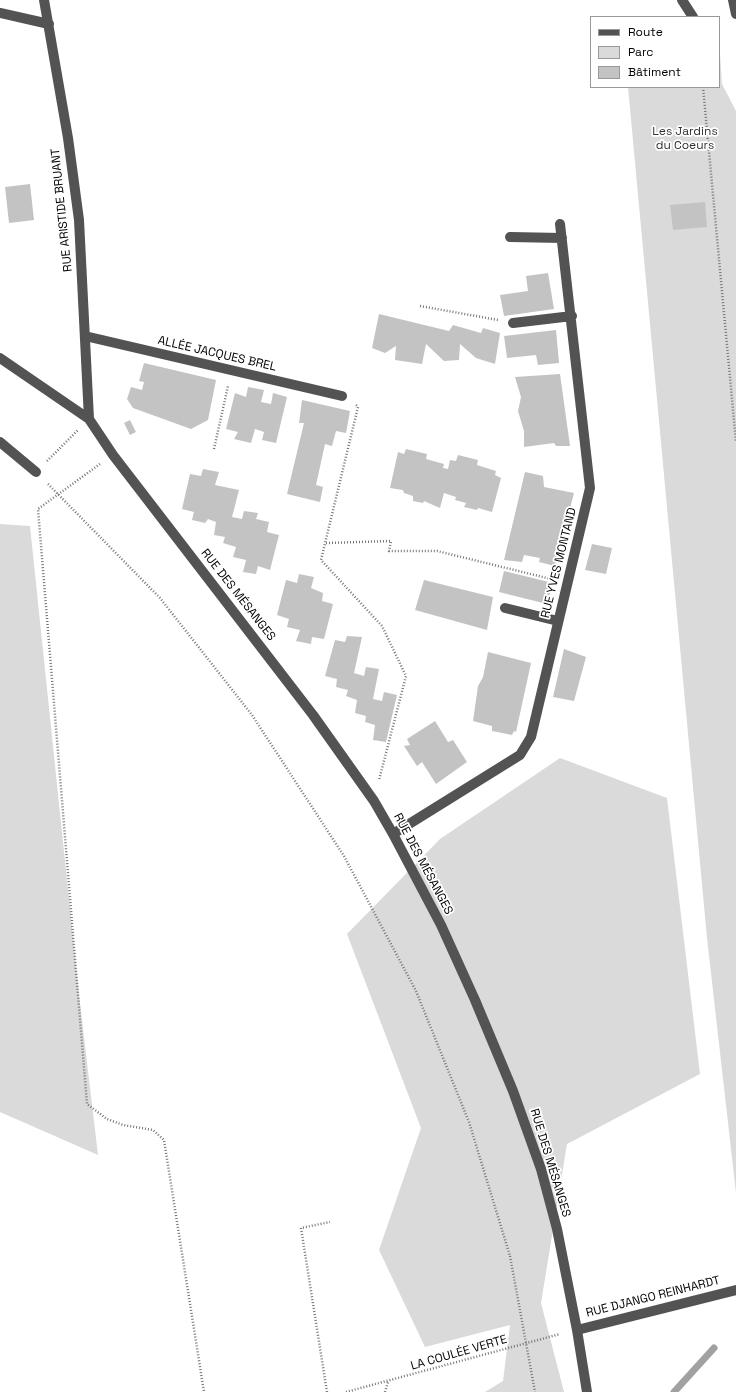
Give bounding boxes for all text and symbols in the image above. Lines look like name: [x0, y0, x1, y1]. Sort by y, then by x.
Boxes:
legend: [590, 16, 720, 88]
text: Route: [628, 24, 663, 40]
text: Parc: [628, 44, 653, 60]
text: Bâtiment: [628, 64, 681, 80]
park label: Les Jardins du Coeurs: [652, 125, 718, 153]
street label: RUE ARISTIDE BRUANT: [48, 148, 76, 272]
street label: ALLÉE JACQUES BREL: [156, 333, 278, 375]
street label: RUE YVES MONTAND: [538, 506, 580, 620]
street label: RUE DES MÉSANGES: [198, 546, 278, 644]
street label: RUE DES MÉSANGES: [390, 811, 456, 917]
street label: RUE DES MÉSANGES: [527, 1107, 573, 1219]
street label: RUE DJANGO REINHARDT: [585, 1273, 721, 1321]
street label: LA COULÉE VERTE: [409, 1332, 509, 1374]

